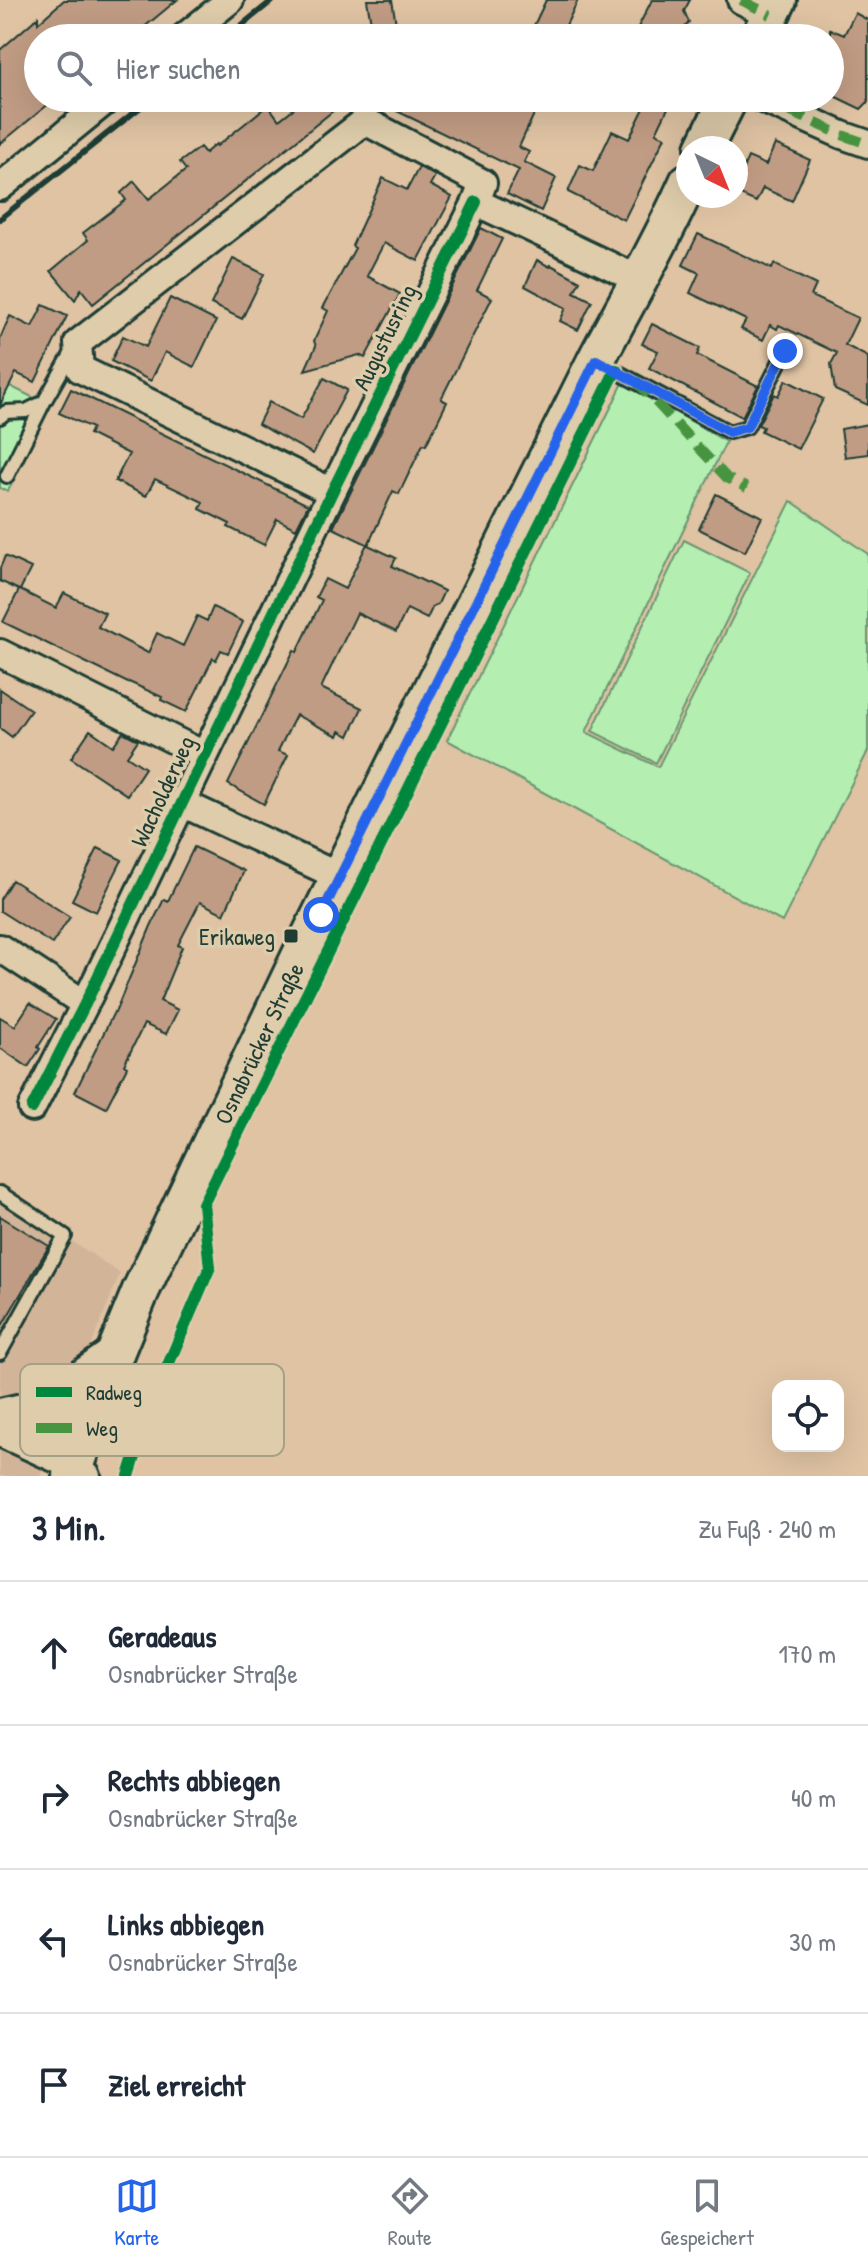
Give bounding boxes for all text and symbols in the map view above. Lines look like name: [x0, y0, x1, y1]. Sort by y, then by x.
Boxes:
search box: [24, 24, 844, 112]
icon: search: [52, 46, 96, 90]
text: Hier suchen: [116, 48, 240, 88]
north arrow: [676, 136, 748, 208]
street label: Augustusring: [345, 279, 423, 395]
route end: [767, 333, 803, 369]
street label: Wacholderweg: [122, 730, 202, 852]
route start: [303, 897, 339, 933]
place label: Erikaweg: [199, 920, 275, 952]
marker: Erikaweg: [282, 927, 300, 945]
street label: Osnabrücker Straße: [207, 957, 311, 1129]
legend: [20, 1364, 284, 1456]
text: Radweg: [86, 1377, 142, 1407]
map controls: [772, 1380, 844, 1452]
button: locate: [772, 1380, 844, 1452]
text: Weg: [86, 1413, 118, 1443]
text: 3 Min.: [32, 1505, 106, 1551]
text: Zu Fuß · 240 m: [698, 1511, 836, 1546]
text: Geradeaus: [108, 1616, 217, 1656]
icon: ahead: [32, 1631, 76, 1675]
text: 170 m: [778, 1636, 836, 1671]
text: Osnabrücker Straße: [108, 1656, 298, 1691]
text: Rechts abbiegen: [108, 1760, 281, 1800]
icon: right: [32, 1775, 76, 1819]
text: 40 m: [791, 1780, 836, 1815]
text: Osnabrücker Straße: [108, 1800, 298, 1835]
text: Links abbiegen: [108, 1904, 264, 1944]
icon: left: [32, 1919, 76, 1963]
text: 30 m: [789, 1924, 836, 1959]
text: Osnabrücker Straße: [108, 1944, 298, 1979]
icon: arrive: [32, 2063, 76, 2107]
text: Ziel erreicht: [108, 2065, 245, 2105]
tab: Karte: [114, 2174, 159, 2252]
tab: Route: [388, 2174, 432, 2252]
tab: Gespeichert: [660, 2174, 754, 2252]

